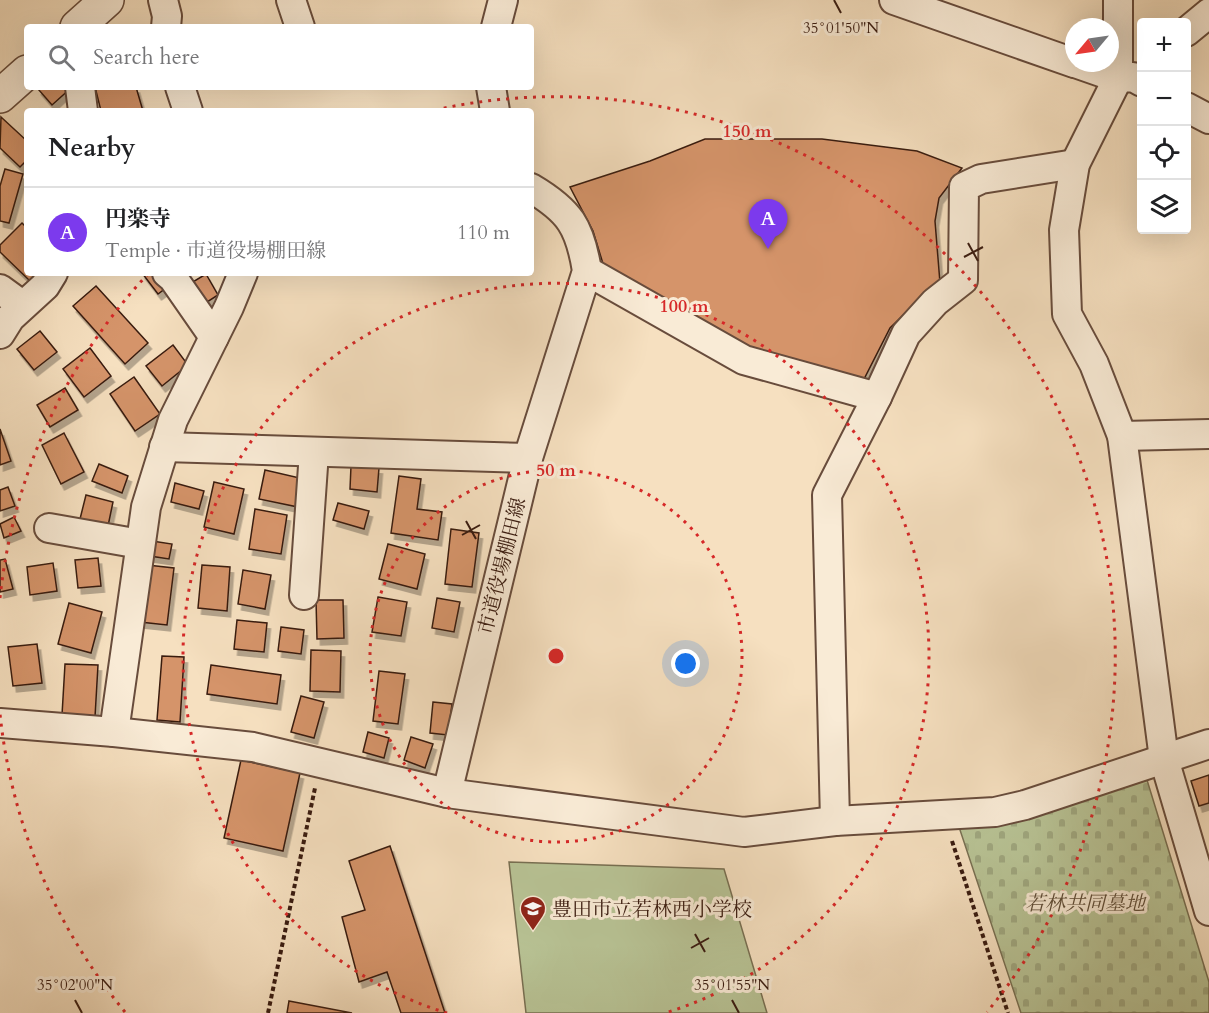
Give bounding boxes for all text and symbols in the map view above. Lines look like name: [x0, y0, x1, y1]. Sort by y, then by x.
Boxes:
text: 35°01'50"N: [803, 18, 879, 38]
north arrow: [1065, 18, 1119, 72]
map controls: [1137, 18, 1191, 234]
button: +: [1137, 18, 1191, 72]
search box: [24, 24, 534, 90]
icon: search: [45, 41, 78, 74]
text: Search here: [93, 42, 200, 72]
button: −: [1137, 72, 1191, 126]
text: 150 m: [722, 119, 772, 144]
button: locate: [1137, 126, 1191, 180]
text: Nearby: [48, 130, 136, 165]
button: layers: [1137, 180, 1191, 234]
pin: A: [748, 200, 788, 249]
text: 円楽寺: [105, 204, 171, 234]
text: A: [60, 219, 75, 246]
text: 110 m: [457, 219, 510, 246]
text: Temple · 市道役場棚田線: [105, 237, 326, 264]
text: 100 m: [659, 294, 709, 319]
text: 50 m: [536, 458, 576, 483]
street label: 市道役場棚田線: [472, 495, 532, 637]
centre of rings: [546, 646, 566, 666]
your location: [671, 649, 700, 678]
park label: 若林共同墓地: [1025, 890, 1147, 917]
school or university icon: 豊田市立若林西小学校: [518, 894, 548, 932]
place label: 豊田市立若林西小学校: [552, 896, 752, 923]
text: 35°02'00"N: [37, 975, 113, 995]
text: 35°01'55"N: [694, 975, 770, 995]

